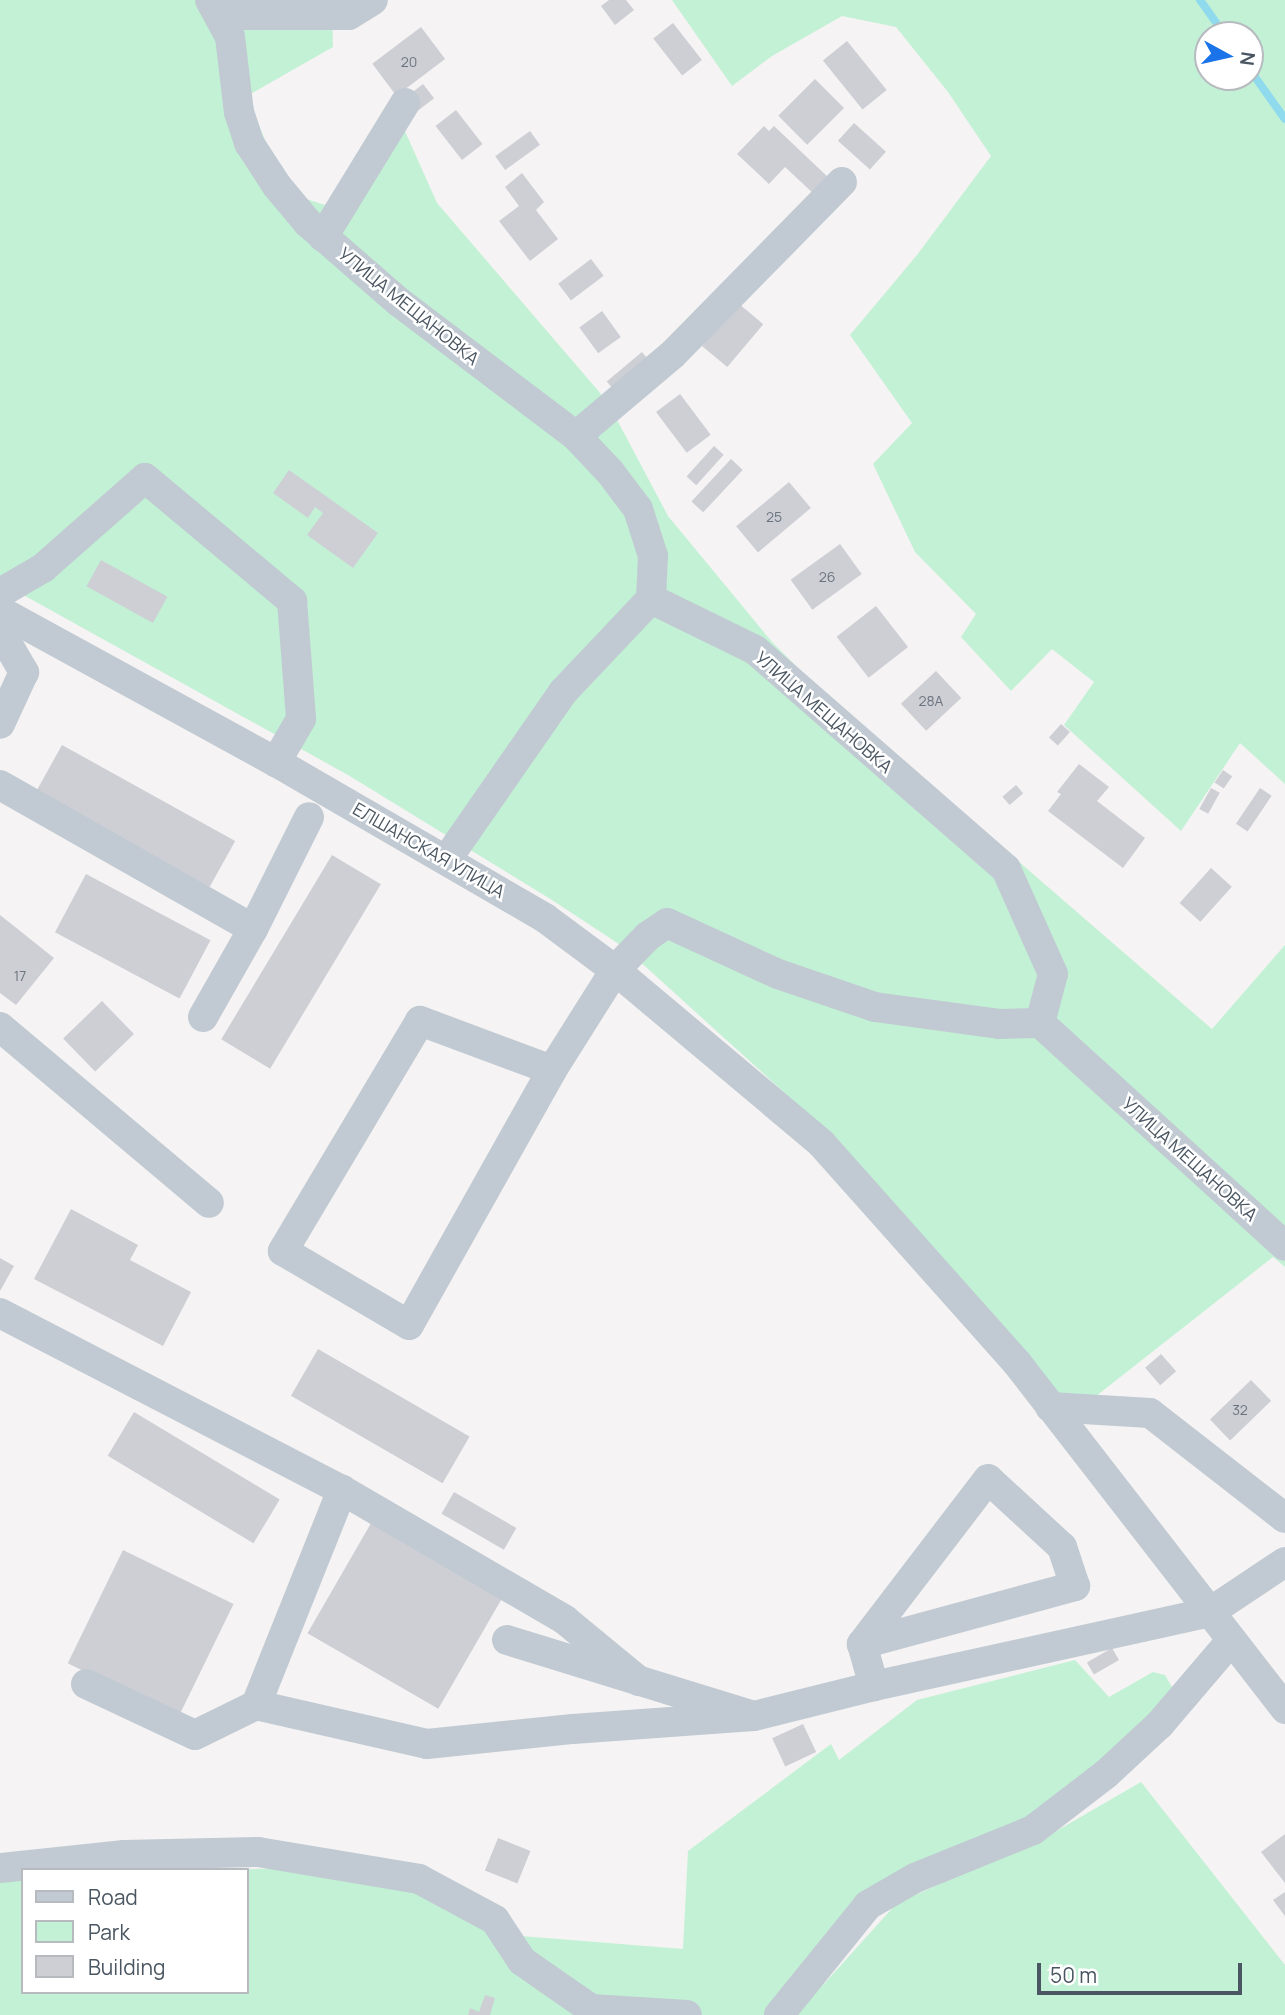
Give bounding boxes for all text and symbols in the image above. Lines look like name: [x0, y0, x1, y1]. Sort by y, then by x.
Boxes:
north arrow: [1194, 21, 1264, 91]
text: N: [1234, 50, 1262, 67]
house number: 20: [401, 54, 417, 70]
street label: УЛИЦА МЕЩАНОВКА: [334, 243, 484, 369]
house number: 25: [766, 509, 782, 525]
house number: 26: [819, 569, 835, 585]
street label: УЛИЦА МЕЩАНОВКА: [751, 647, 897, 777]
house number: 28А: [919, 693, 943, 709]
street label: ЕЛШАНСКАЯ УЛИЦА: [349, 798, 509, 902]
house number: 17: [14, 968, 26, 984]
street label: УЛИЦА МЕЩАНОВКА: [1118, 1093, 1262, 1225]
house number: 32: [1232, 1402, 1248, 1418]
legend: [21, 1868, 248, 1994]
text: Road: [88, 1883, 138, 1911]
text: Park: [88, 1918, 130, 1946]
scale bar: [1040, 1948, 1245, 1992]
text: Building: [88, 1953, 165, 1981]
text: 50 m: [1050, 1961, 1097, 1989]

